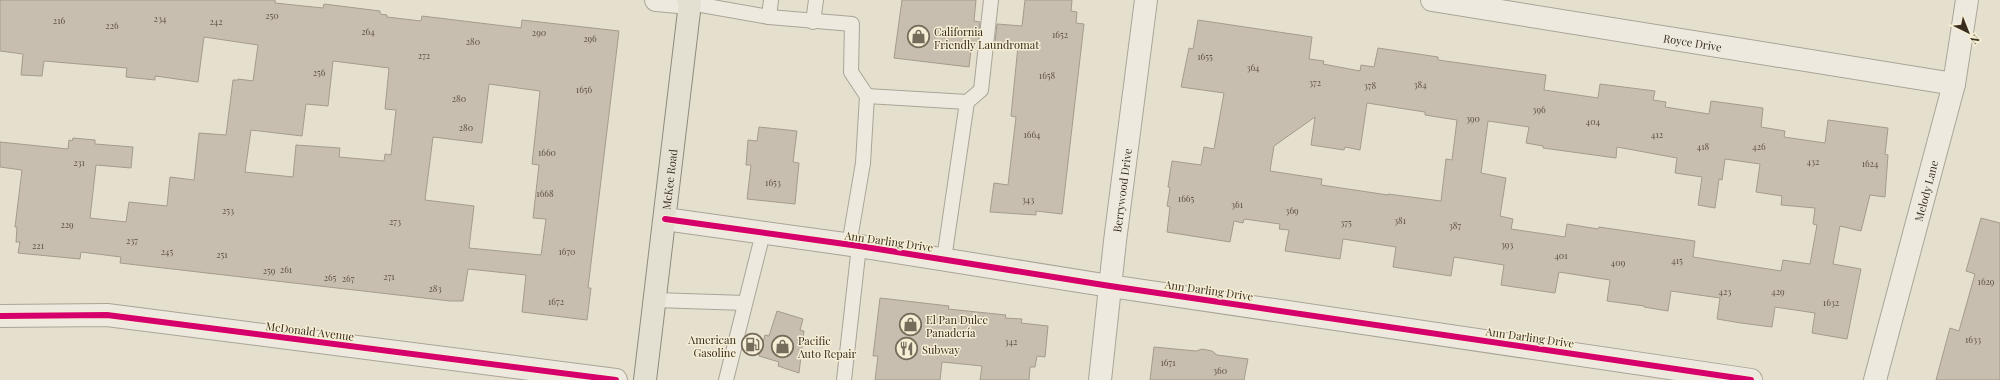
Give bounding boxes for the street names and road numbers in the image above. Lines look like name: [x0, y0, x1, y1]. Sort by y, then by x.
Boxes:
street label: Royce Drive: [1662, 30, 1723, 54]
street label: Berrywood Drive: [1109, 147, 1134, 233]
street label: McKee Road: [658, 148, 680, 211]
street label: Melody Lane: [1910, 158, 1941, 223]
street label: Ann Darling Drive: [843, 227, 935, 255]
street label: Ann Darling Drive: [1163, 276, 1255, 304]
street label: McDonald Avenue: [265, 318, 355, 344]
street label: Ann Darling Drive: [1484, 323, 1576, 351]

